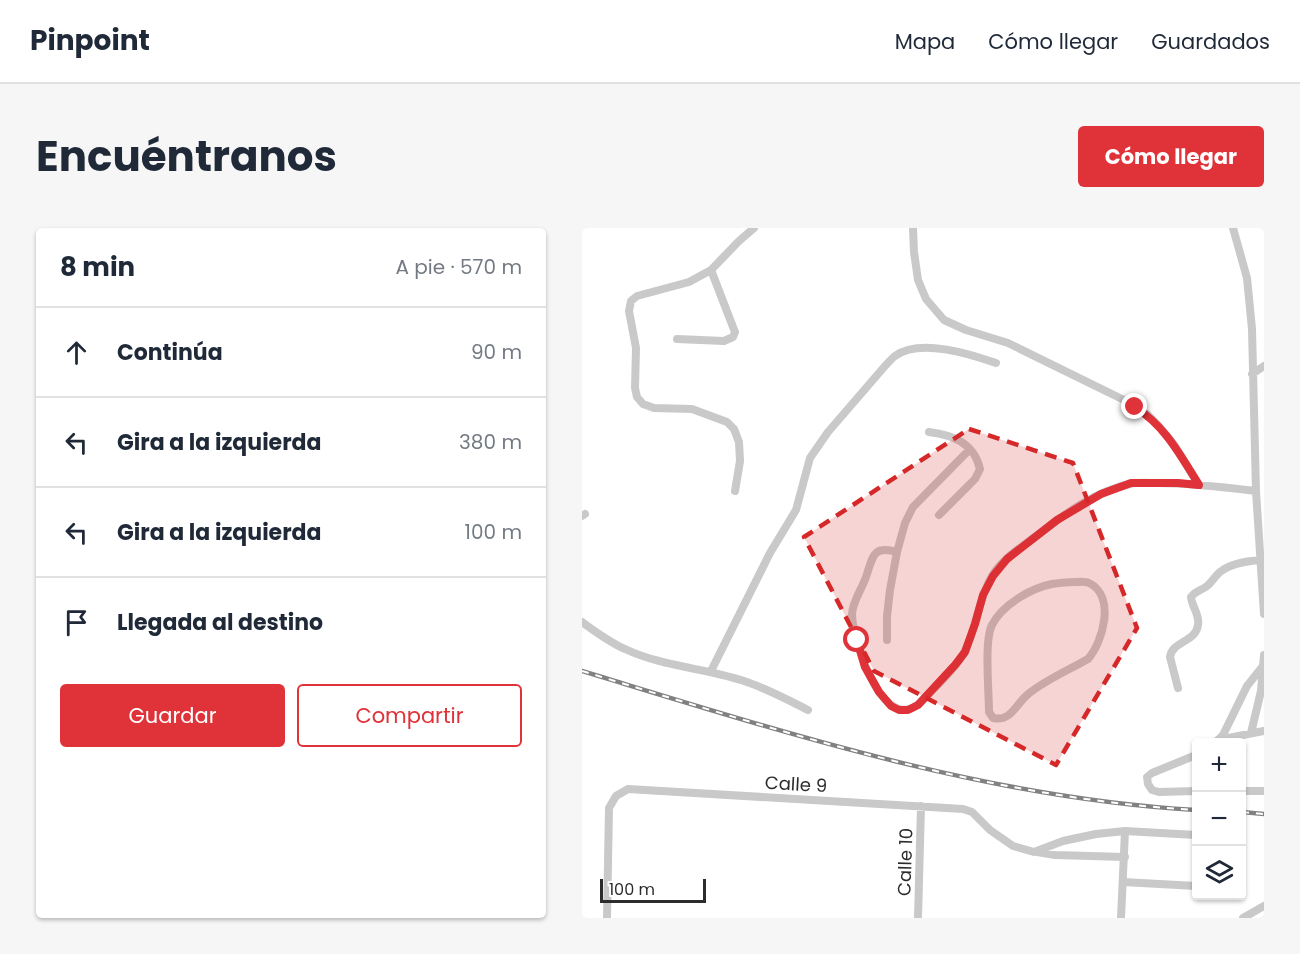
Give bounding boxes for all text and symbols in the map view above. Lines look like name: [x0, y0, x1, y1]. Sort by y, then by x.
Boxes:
text: Pinpoint: [30, 21, 150, 60]
text: Mapa: [895, 27, 955, 56]
text: Cómo llegar: [988, 27, 1118, 56]
text: Guardados: [1151, 27, 1270, 56]
button: Cómo llegar: [1078, 126, 1264, 187]
text: Encuéntranos: [36, 127, 337, 186]
text: 8 min: [60, 249, 135, 285]
text: A pie · 570 m: [395, 253, 522, 281]
icon: ahead: [60, 336, 93, 369]
text: Continúa: [117, 337, 223, 368]
text: 90 m: [471, 338, 522, 366]
route end: [1121, 393, 1147, 419]
icon: left: [60, 426, 93, 459]
text: Gira a la izquierda: [117, 427, 321, 458]
text: 380 m: [459, 428, 522, 456]
icon: left: [60, 516, 93, 549]
text: Gira a la izquierda: [117, 517, 321, 548]
text: 100 m: [465, 518, 522, 546]
icon: arrive: [60, 606, 93, 639]
text: Llegada al destino: [117, 607, 323, 638]
route start: [843, 626, 869, 652]
button: Guardar: [60, 684, 285, 747]
button: Compartir: [297, 684, 522, 747]
map controls: [1192, 738, 1246, 900]
button: +: [1192, 738, 1246, 792]
street label: Calle 9: [764, 770, 828, 798]
button: −: [1192, 792, 1246, 846]
street label: Calle 10: [891, 828, 919, 896]
button: layers: [1192, 846, 1246, 900]
scale bar: [600, 876, 706, 904]
text: 100 m: [609, 878, 655, 901]

